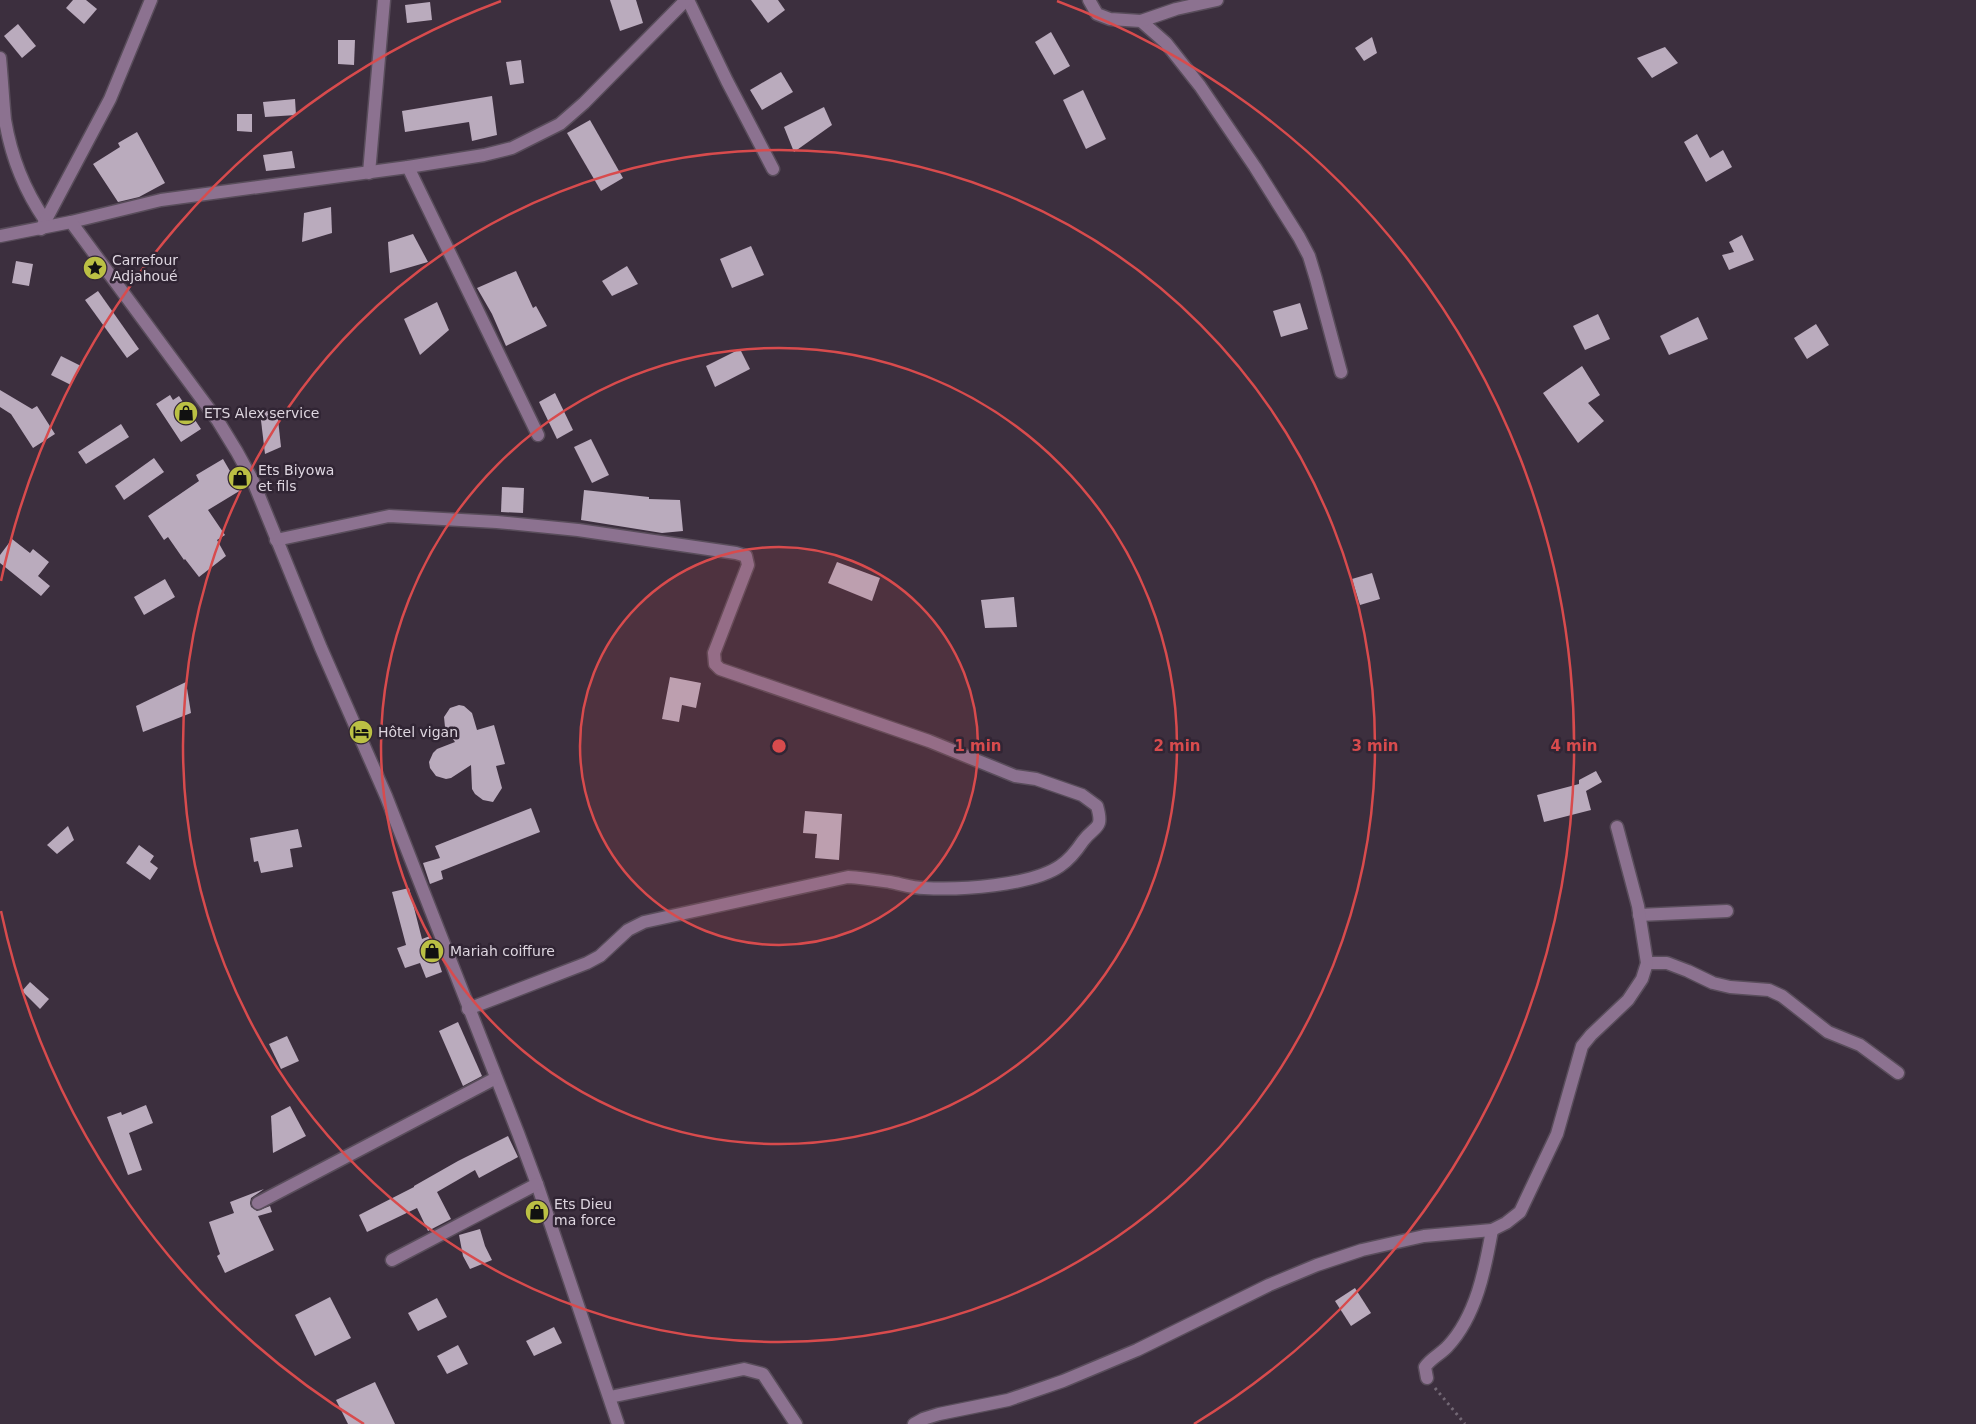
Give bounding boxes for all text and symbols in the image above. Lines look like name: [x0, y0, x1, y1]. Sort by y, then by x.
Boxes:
place label: Carrefour Adjahoué: [112, 252, 178, 284]
place icon: Carrefour Adjahoué: [82, 255, 108, 281]
shop icon: ETS Alex service: [173, 400, 199, 426]
place label: ETS Alex service: [204, 405, 319, 421]
place label: Ets Biyowa et fils: [258, 462, 334, 494]
shop icon: Ets Biyowa et fils: [227, 465, 253, 491]
hotel icon: Hôtel vigan: [348, 719, 374, 745]
place label: Hôtel vigan: [378, 724, 458, 740]
centre of rings: [770, 737, 788, 755]
text: 1 min: [954, 737, 1002, 755]
text: 2 min: [1153, 737, 1201, 755]
text: 3 min: [1351, 737, 1399, 755]
text: 4 min: [1550, 737, 1598, 755]
shop icon: Mariah coiffure: [419, 938, 445, 964]
place label: Mariah coiffure: [450, 943, 555, 959]
place label: Ets Dieu ma force: [554, 1196, 616, 1228]
shop icon: Ets Dieu ma force: [524, 1199, 550, 1225]

